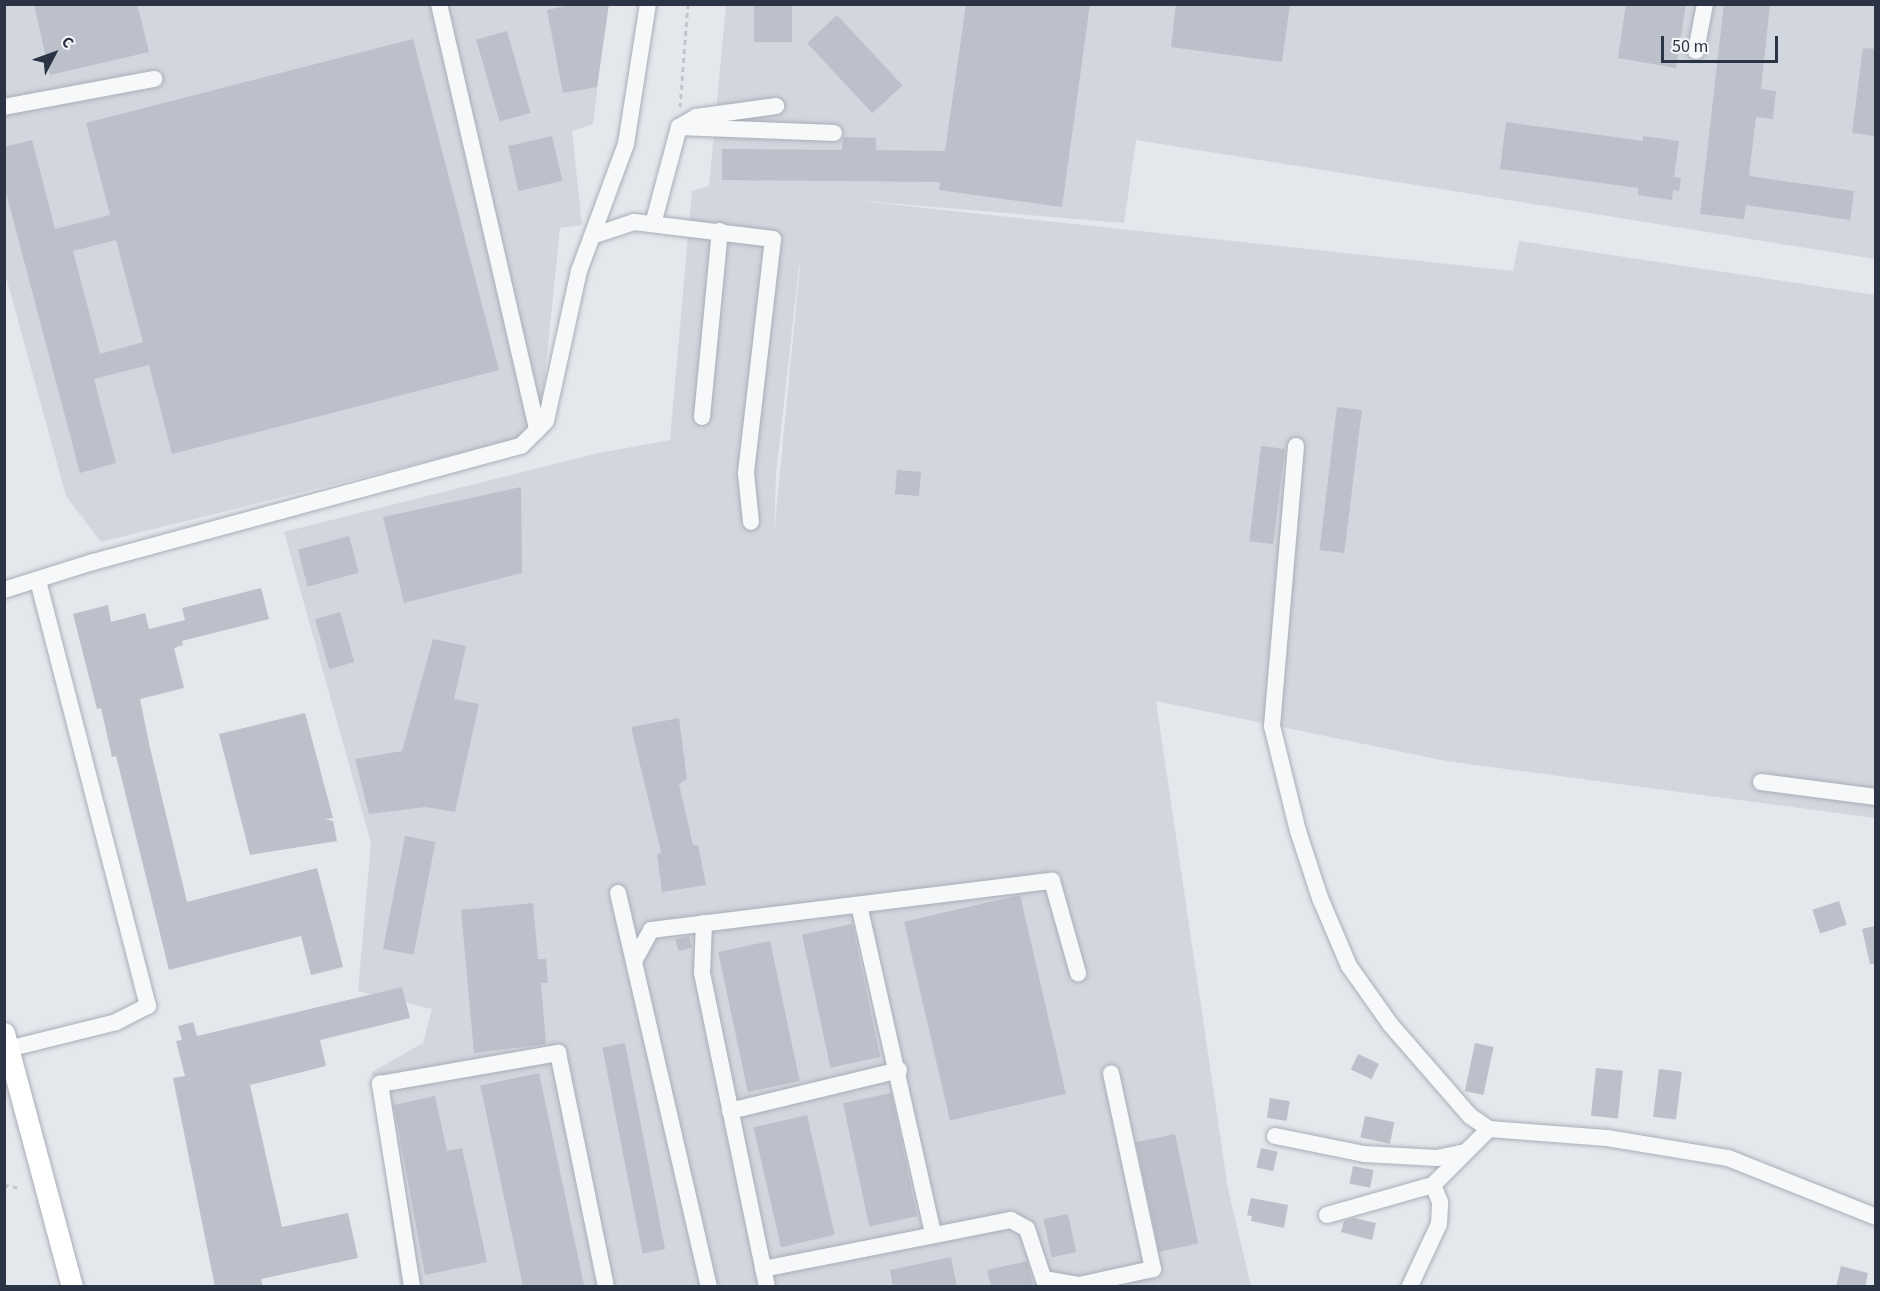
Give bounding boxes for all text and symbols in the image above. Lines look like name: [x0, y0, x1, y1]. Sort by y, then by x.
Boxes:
north arrow: [24, 24, 84, 84]
scale bar: [1664, 24, 1781, 62]
text: С: [56, 31, 79, 53]
text: 50 m: [1672, 34, 1708, 59]

